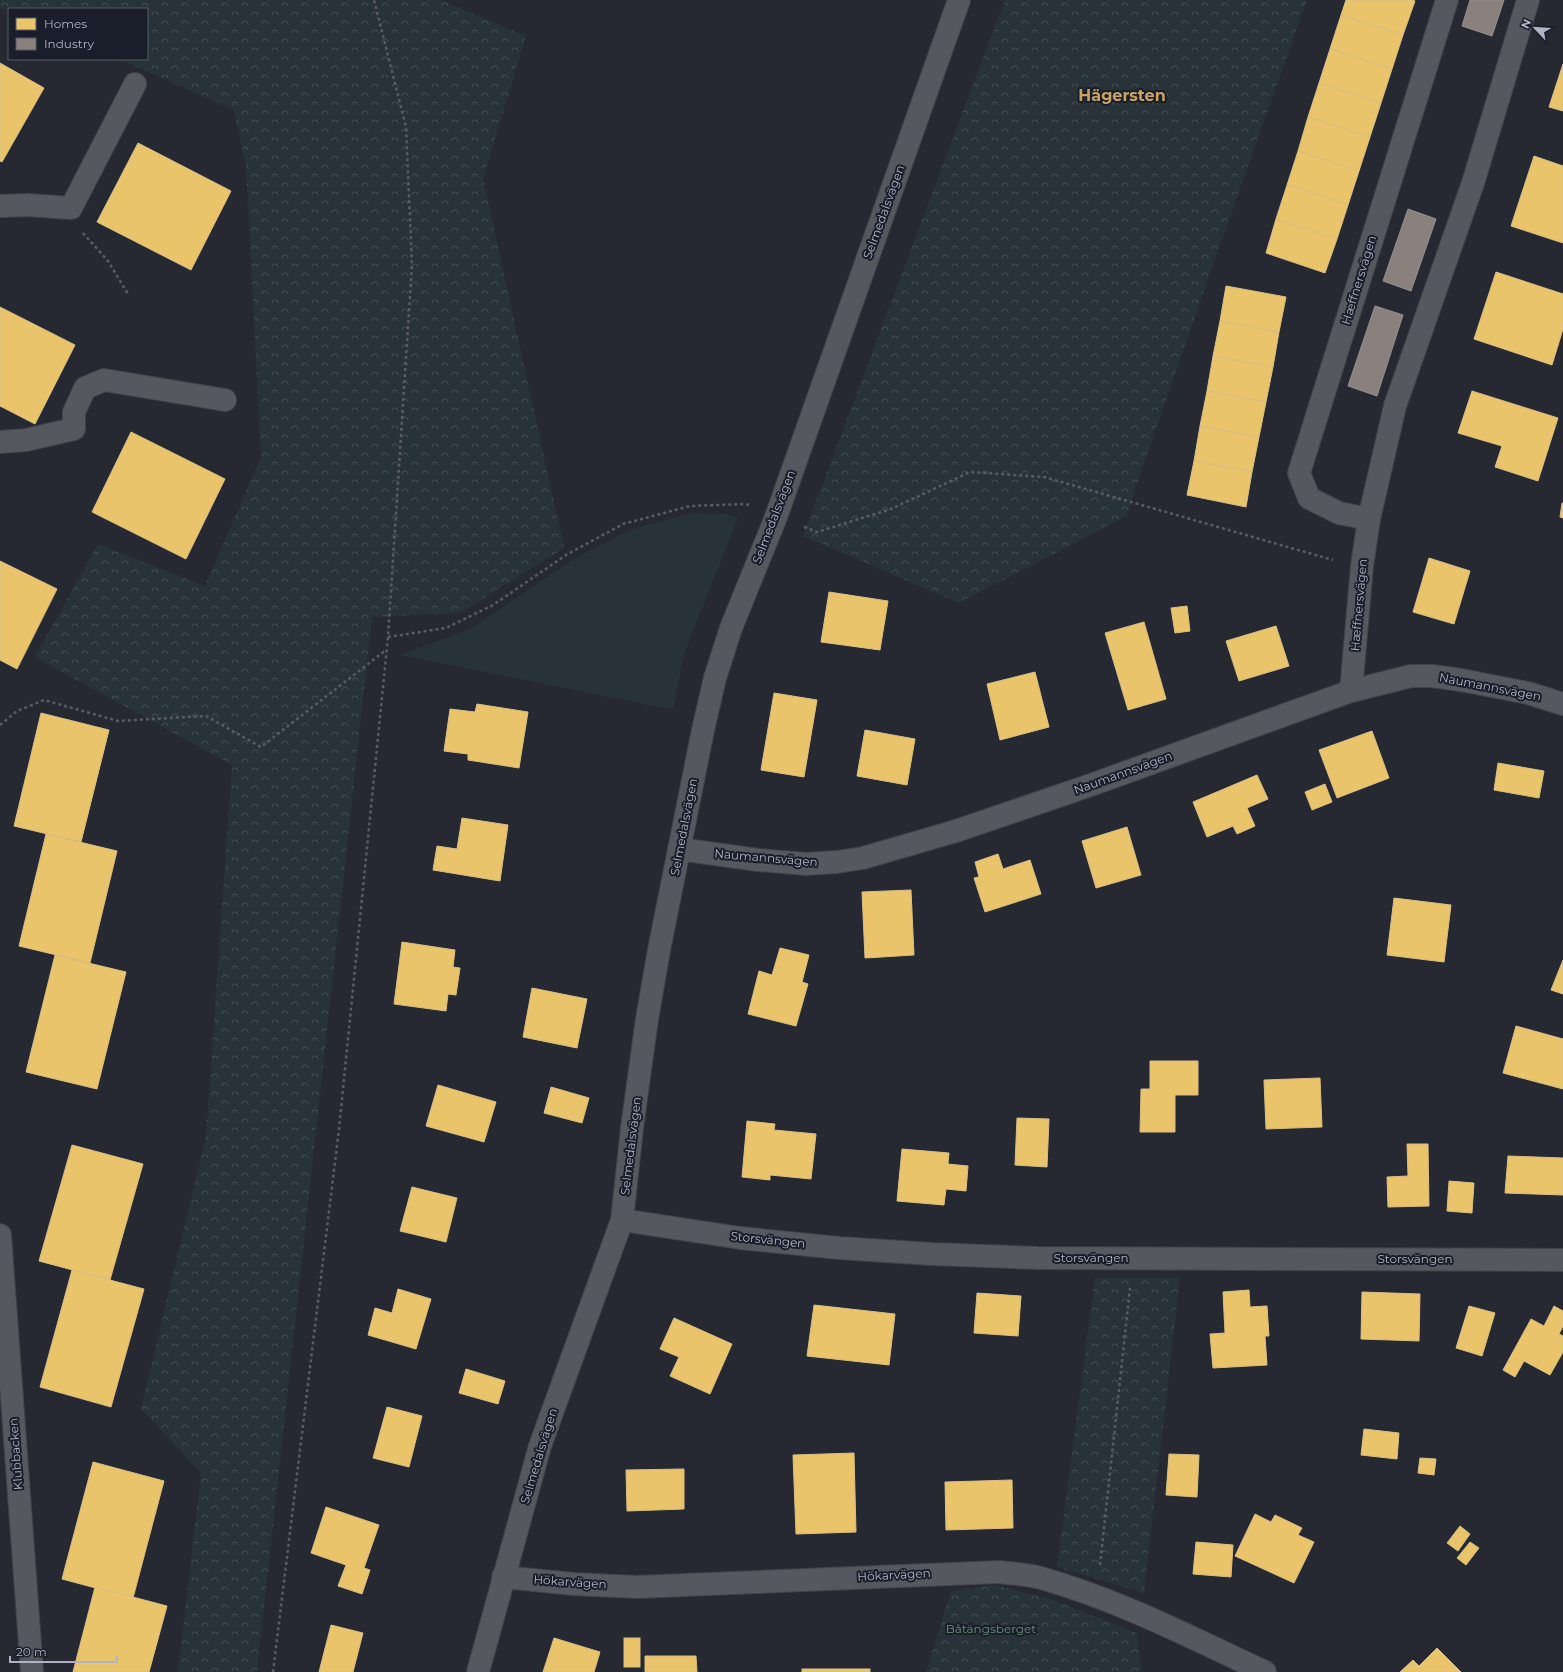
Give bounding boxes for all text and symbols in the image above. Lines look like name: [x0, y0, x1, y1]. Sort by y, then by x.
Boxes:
legend: [8, 8, 148, 60]
north arrow: [1515, 8, 1555, 48]
text: Homes: [44, 16, 87, 31]
text: N: [1518, 17, 1534, 31]
text: Industry: [44, 36, 94, 51]
district label: Hägersten: [1078, 86, 1166, 105]
street label: Selmedalsvägen: [860, 163, 907, 261]
street label: Hæffnersvägen: [1338, 233, 1379, 326]
street label: Selmedalsvägen: [749, 468, 798, 566]
street label: Hæffnersvägen: [1347, 558, 1370, 652]
street label: Naumannsvägen: [1438, 669, 1542, 704]
street label: Naumannsvägen: [1072, 748, 1174, 797]
street label: Selmedalsvägen: [667, 777, 700, 877]
street label: Naumannsvägen: [714, 846, 818, 869]
street label: Selmedalsvägen: [617, 1096, 644, 1196]
street label: Storsvängen: [730, 1228, 806, 1251]
street label: Storsvängen: [1053, 1250, 1129, 1265]
street label: Storsvängen: [1377, 1251, 1453, 1266]
street label: Selmedalsvägen: [517, 1406, 560, 1505]
street label: Klubbacken: [6, 1418, 25, 1491]
street label: Hökarvägen: [857, 1565, 931, 1584]
street label: Hökarvägen: [533, 1571, 607, 1592]
park label: Båtängsberget: [946, 1621, 1036, 1636]
scale bar: [10, 1638, 117, 1664]
text: 20 m: [16, 1644, 47, 1659]

